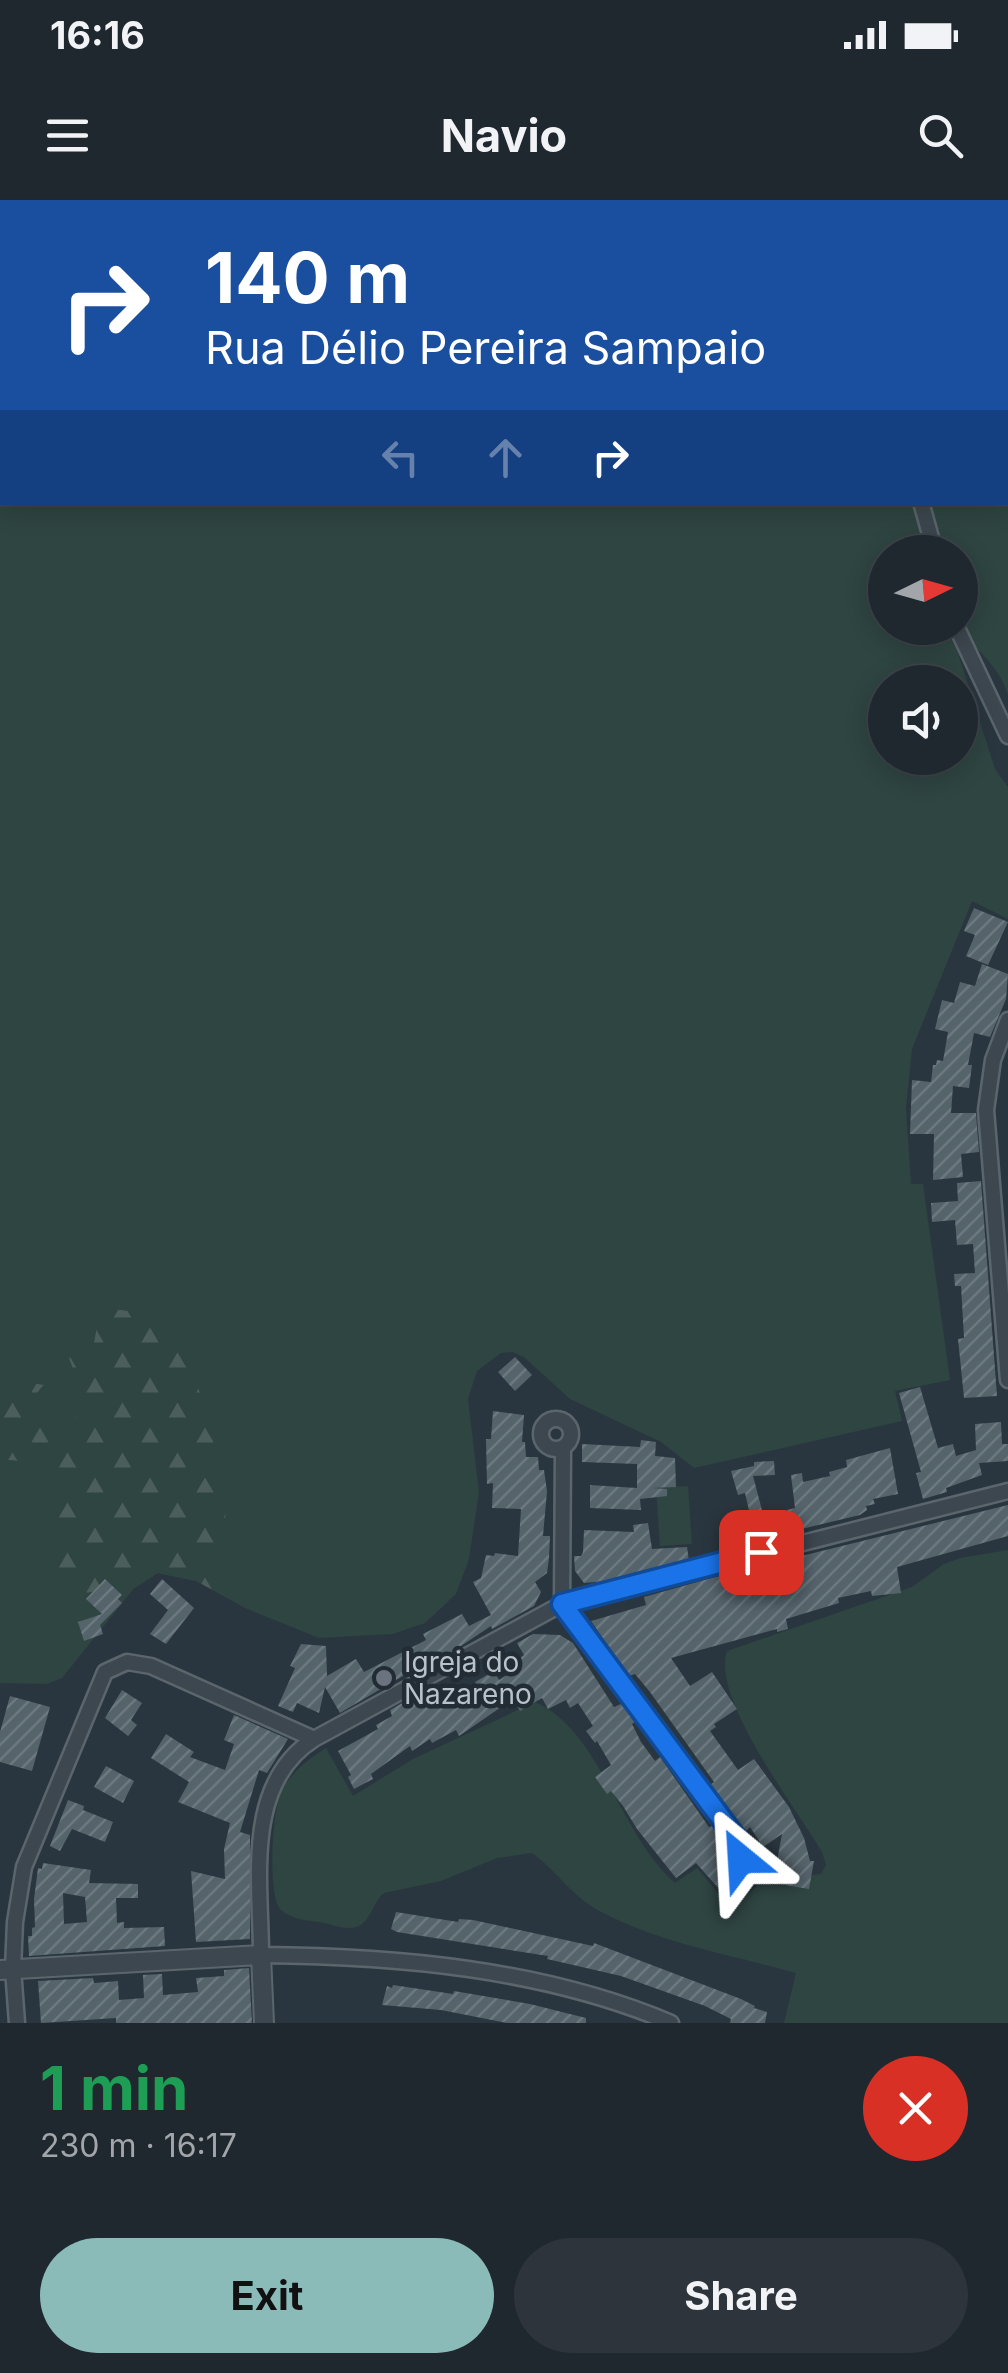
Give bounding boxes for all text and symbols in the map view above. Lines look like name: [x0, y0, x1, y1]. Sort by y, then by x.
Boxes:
text: 16:16: [50, 12, 145, 58]
icon: menu: [40, 108, 95, 163]
text: Navio: [441, 108, 567, 163]
icon: search: [913, 108, 968, 163]
text: 140 m: [205, 235, 410, 320]
icon: right: [40, 240, 170, 370]
text: Rua Délio Pereira Sampaio: [205, 320, 766, 375]
icon: left: [373, 430, 428, 485]
icon: ahead: [478, 430, 533, 485]
icon: right: [583, 430, 638, 485]
north arrow: [868, 535, 978, 645]
map controls: [868, 535, 978, 775]
button: sound: [868, 665, 978, 775]
pin: [719, 1510, 804, 1595]
icon: arrive: [734, 1525, 789, 1580]
place label: Igreja do Nazareno: [404, 1645, 532, 1711]
marker: Igreja do Nazareno: [373, 1667, 395, 1689]
position arrow: [689, 1807, 793, 1911]
text: 1 min: [40, 2052, 188, 2124]
button: close: [863, 2056, 968, 2161]
text: 230 m · 16:17: [40, 2126, 237, 2165]
button: Exit: [40, 2238, 494, 2353]
button: Share: [514, 2238, 968, 2353]

